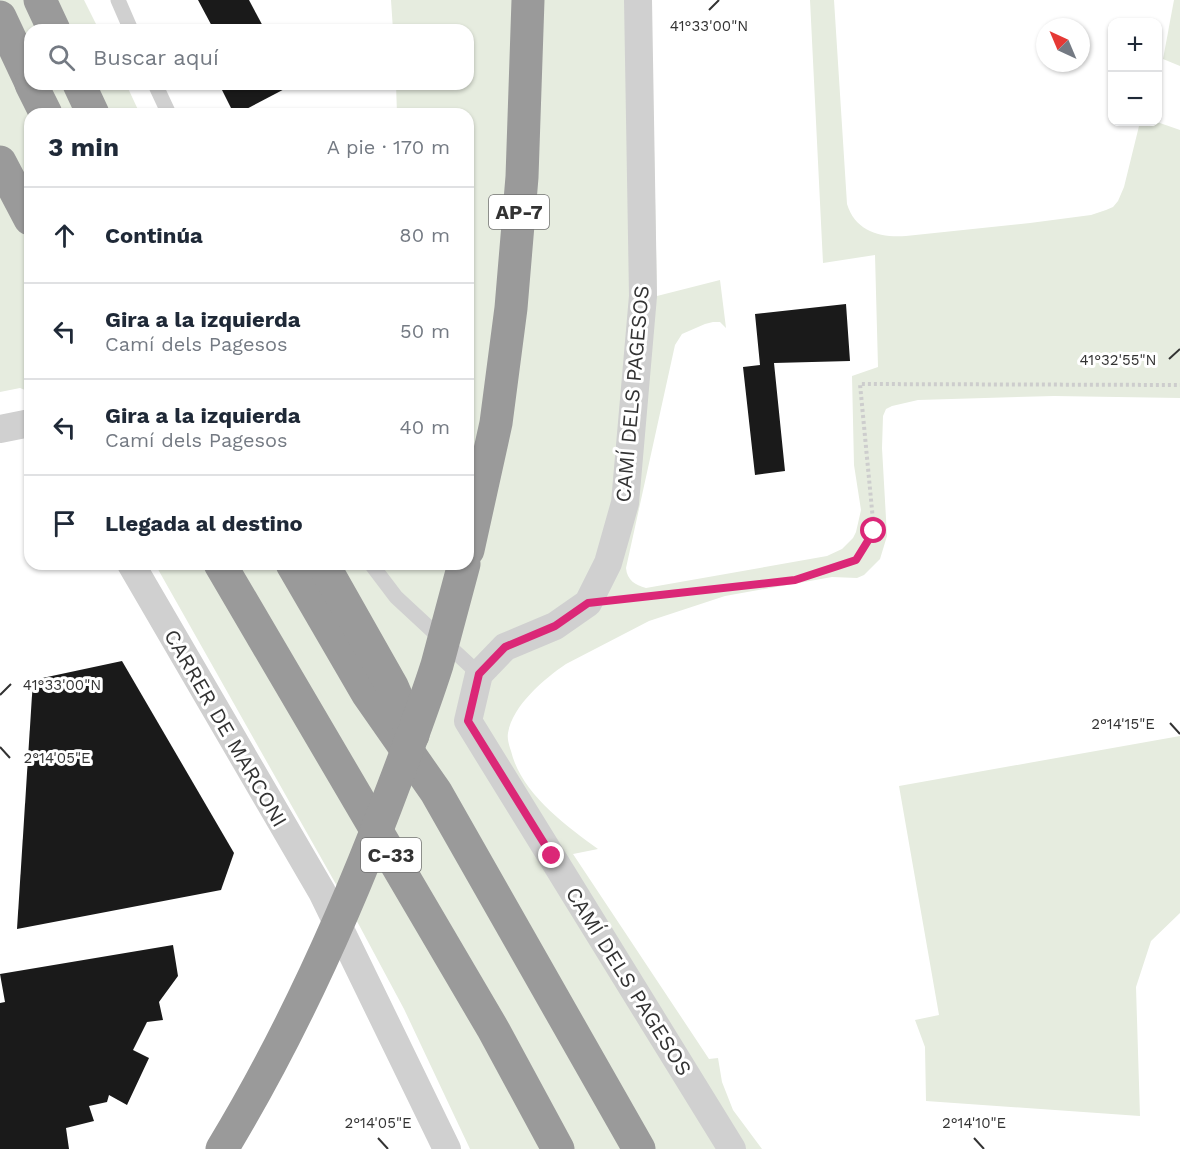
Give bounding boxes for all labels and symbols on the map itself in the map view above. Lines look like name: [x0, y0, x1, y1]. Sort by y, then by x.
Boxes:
text: 41°33'00"N: [670, 17, 748, 35]
north arrow: [1036, 18, 1090, 72]
road number: AP-7: [489, 195, 549, 229]
street label: CAMÍ DELS PAGESOS: [610, 284, 654, 504]
text: 41°32'55"N: [1079, 351, 1157, 369]
route start: [860, 517, 886, 543]
street label: CARRER DE MARCONI: [159, 625, 293, 831]
text: 41°33'00"N: [23, 676, 101, 694]
text: 2°14'15"E: [1091, 715, 1155, 733]
text: 2°14'05"E: [23, 749, 91, 767]
road number: C-33: [361, 838, 421, 872]
route end: [538, 842, 564, 868]
street label: CAMÍ DELS PAGESOS: [561, 882, 697, 1080]
text: 2°14'05"E: [344, 1114, 412, 1132]
text: 2°14'10"E: [942, 1114, 1006, 1132]

